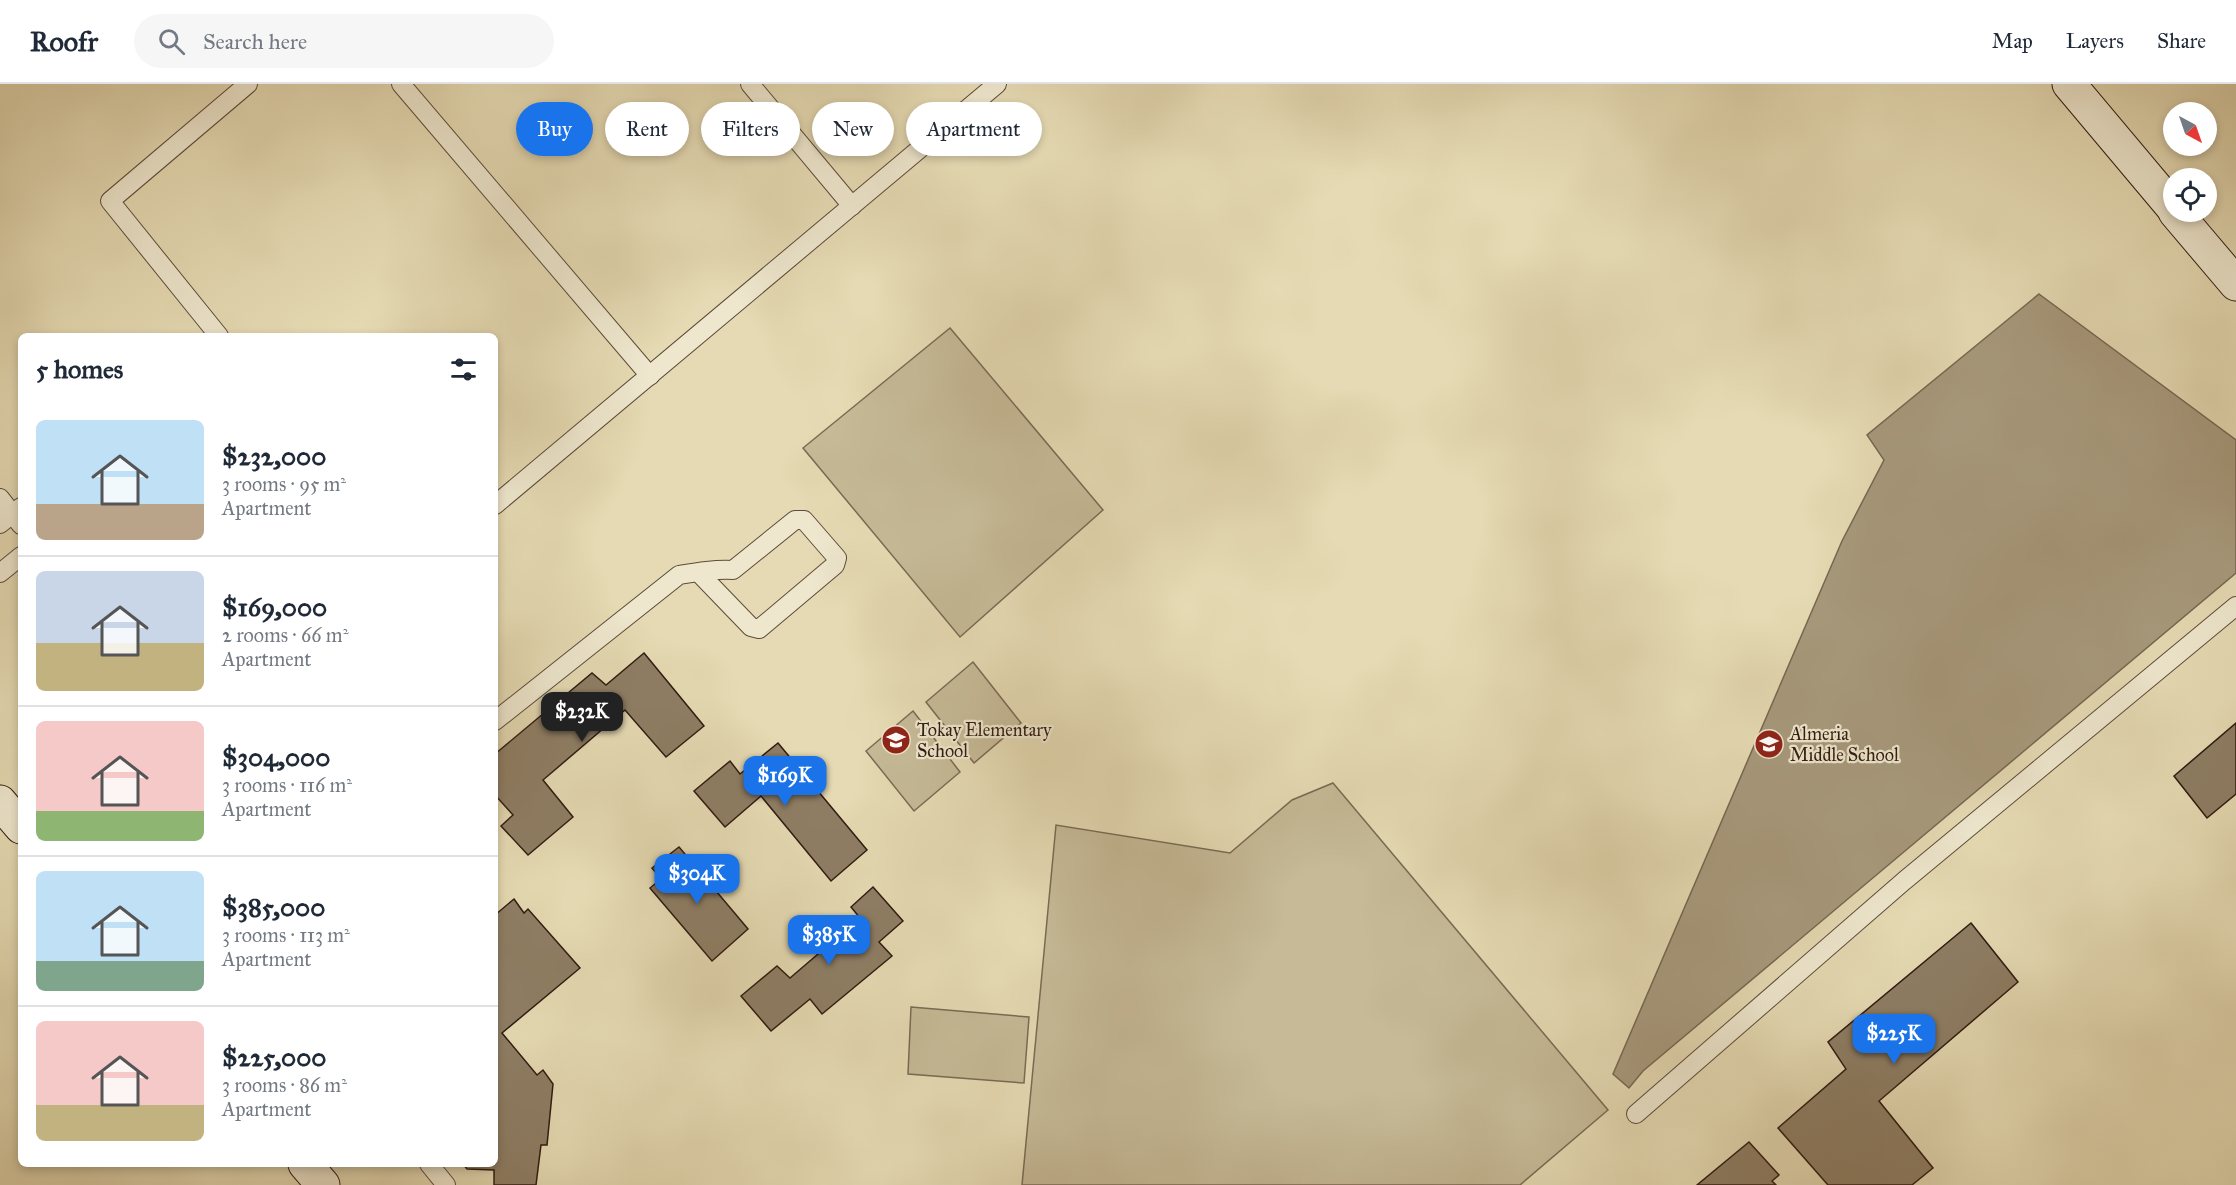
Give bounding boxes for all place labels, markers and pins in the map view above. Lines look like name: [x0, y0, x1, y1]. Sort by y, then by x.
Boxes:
pin: $232K: [540, 692, 624, 743]
place label: Tokay Elementary School: [917, 719, 1052, 762]
place label: Almeria Middle School: [1789, 723, 1899, 766]
school or university icon: Tokay Elementary School: [880, 724, 912, 756]
school or university icon: Almeria Middle School: [1753, 728, 1785, 760]
pin: $169K: [743, 756, 827, 807]
pin: $304K: [655, 854, 739, 905]
pin: $385K: [787, 915, 871, 966]
pin: $225K: [1852, 1014, 1936, 1065]

